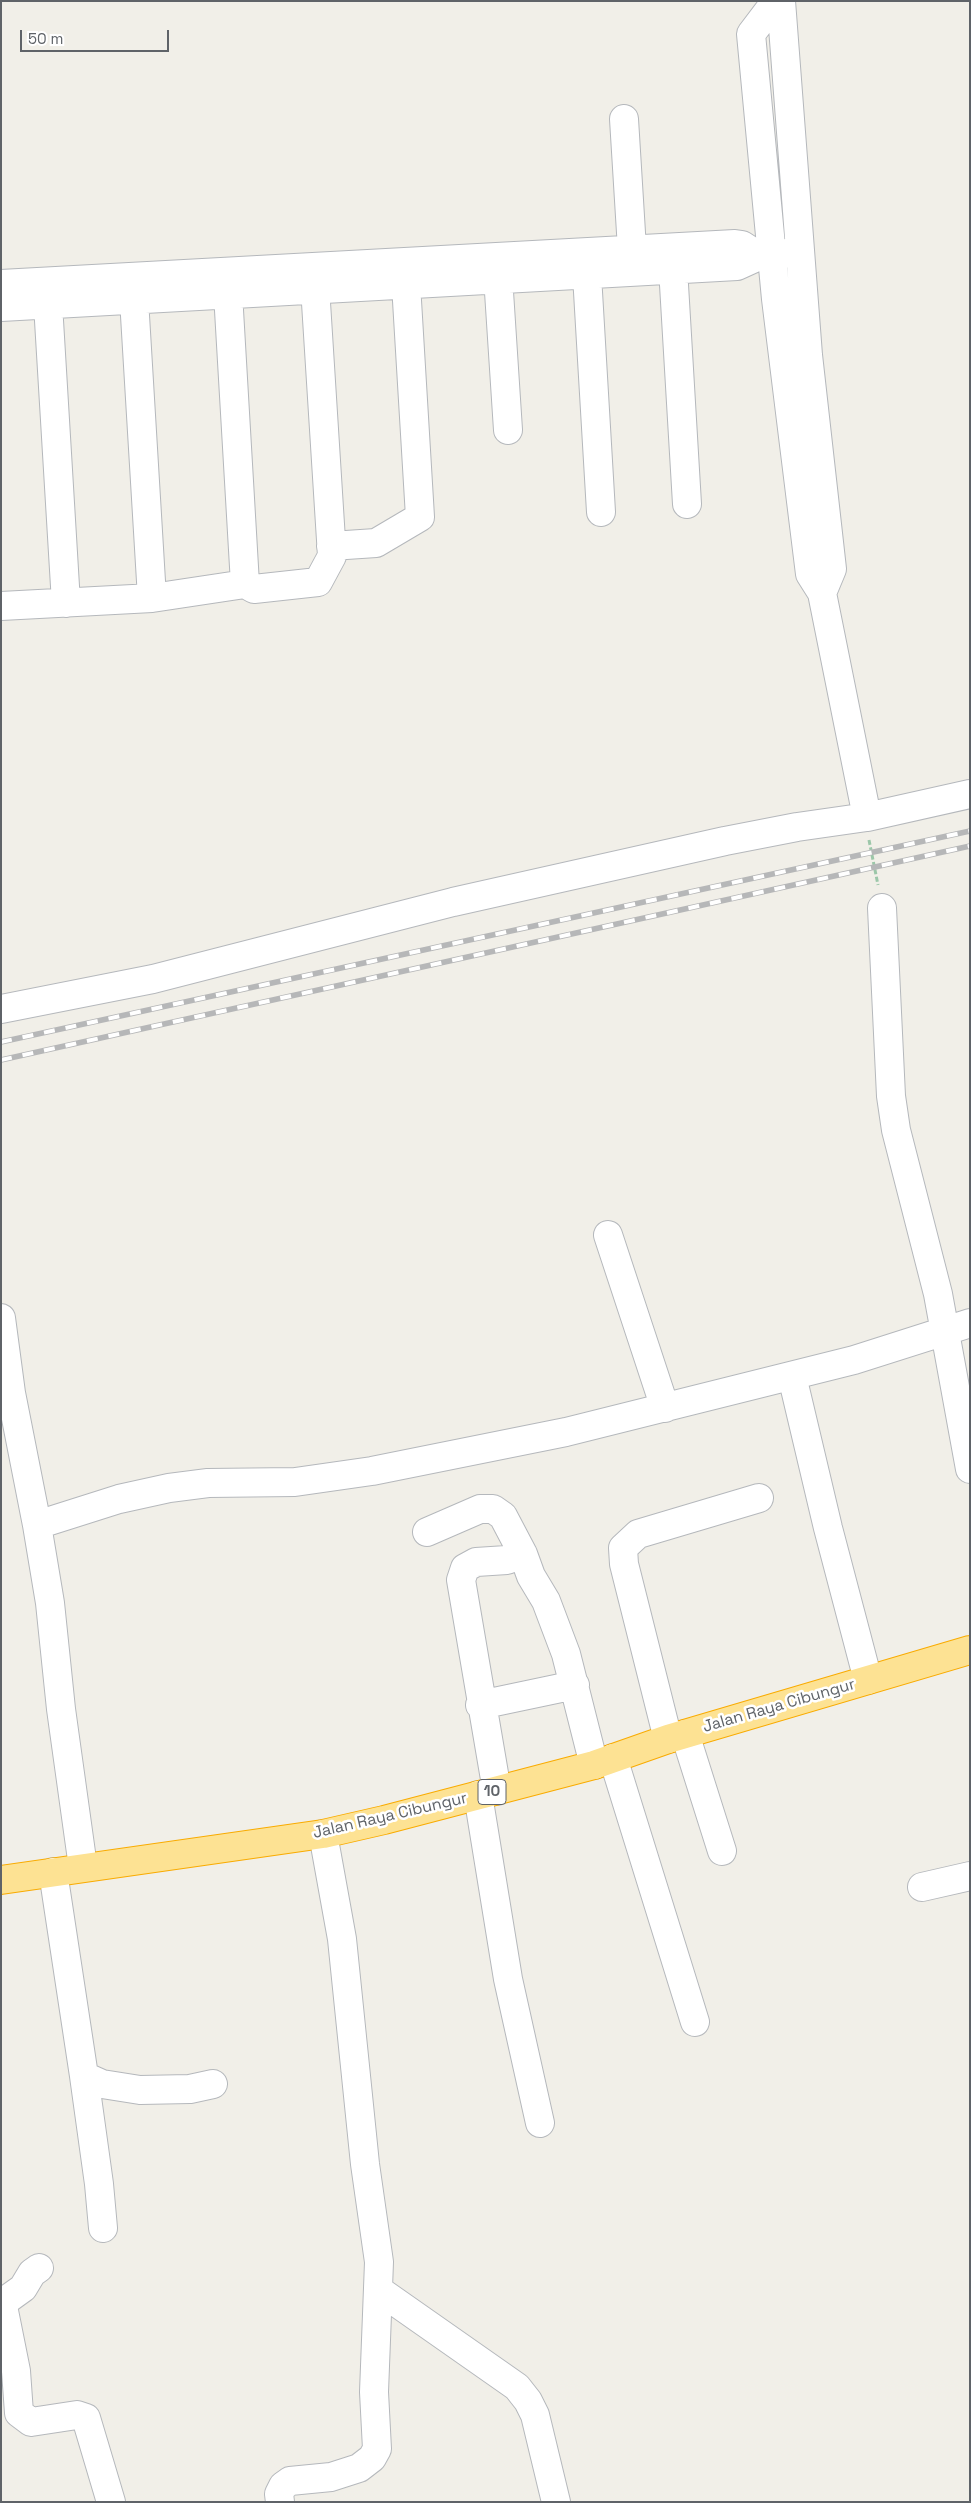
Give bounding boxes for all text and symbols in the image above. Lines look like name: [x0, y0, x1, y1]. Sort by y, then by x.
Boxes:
scale bar: [22, 20, 171, 52]
text: 50 m: [28, 29, 63, 48]
street label: Jalan Raya Cibungur: [701, 1675, 857, 1737]
road number: 10: [478, 1780, 506, 1804]
street label: Jalan Raya Cibungur: [311, 1789, 469, 1843]

